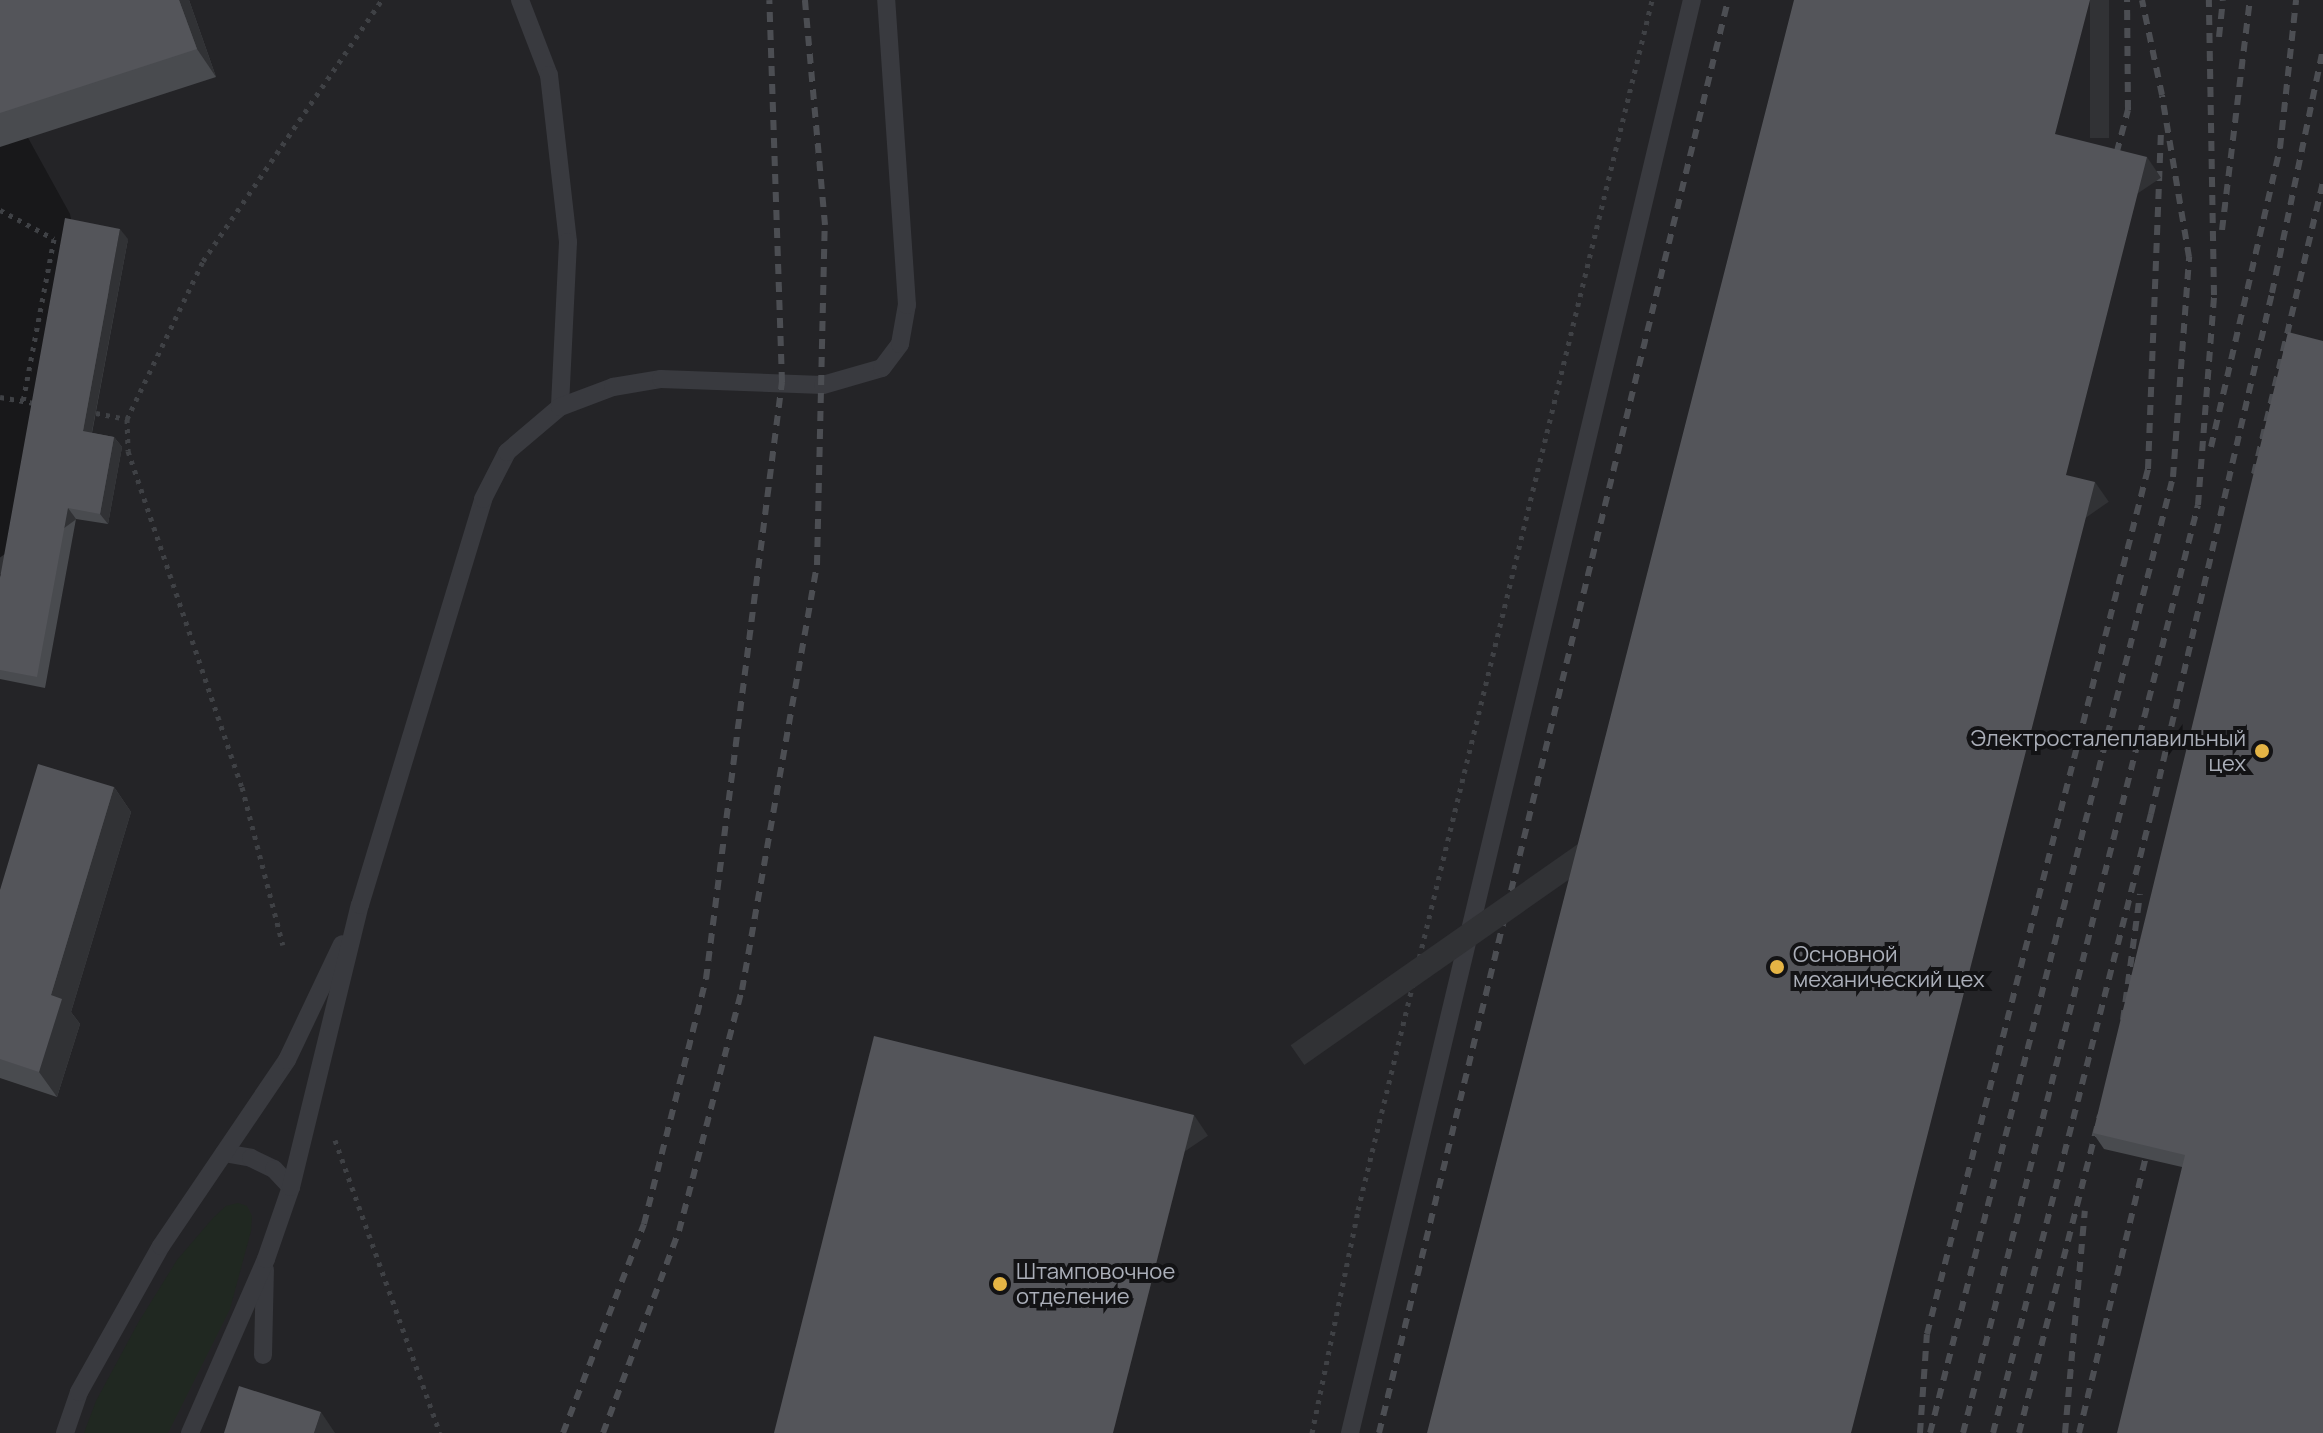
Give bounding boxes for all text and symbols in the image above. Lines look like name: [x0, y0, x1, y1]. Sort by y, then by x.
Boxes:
place label: Электросталеплавильный цех: [1971, 725, 2246, 776]
marker: Электросталеплавильный цех: [2253, 742, 2271, 760]
place label: Основной механический цех: [1793, 941, 1984, 992]
marker: Основной механический цех: [1768, 958, 1786, 976]
place label: Штамповочное отделение: [1016, 1258, 1175, 1310]
marker: Штамповочное отделение: [991, 1275, 1009, 1293]

